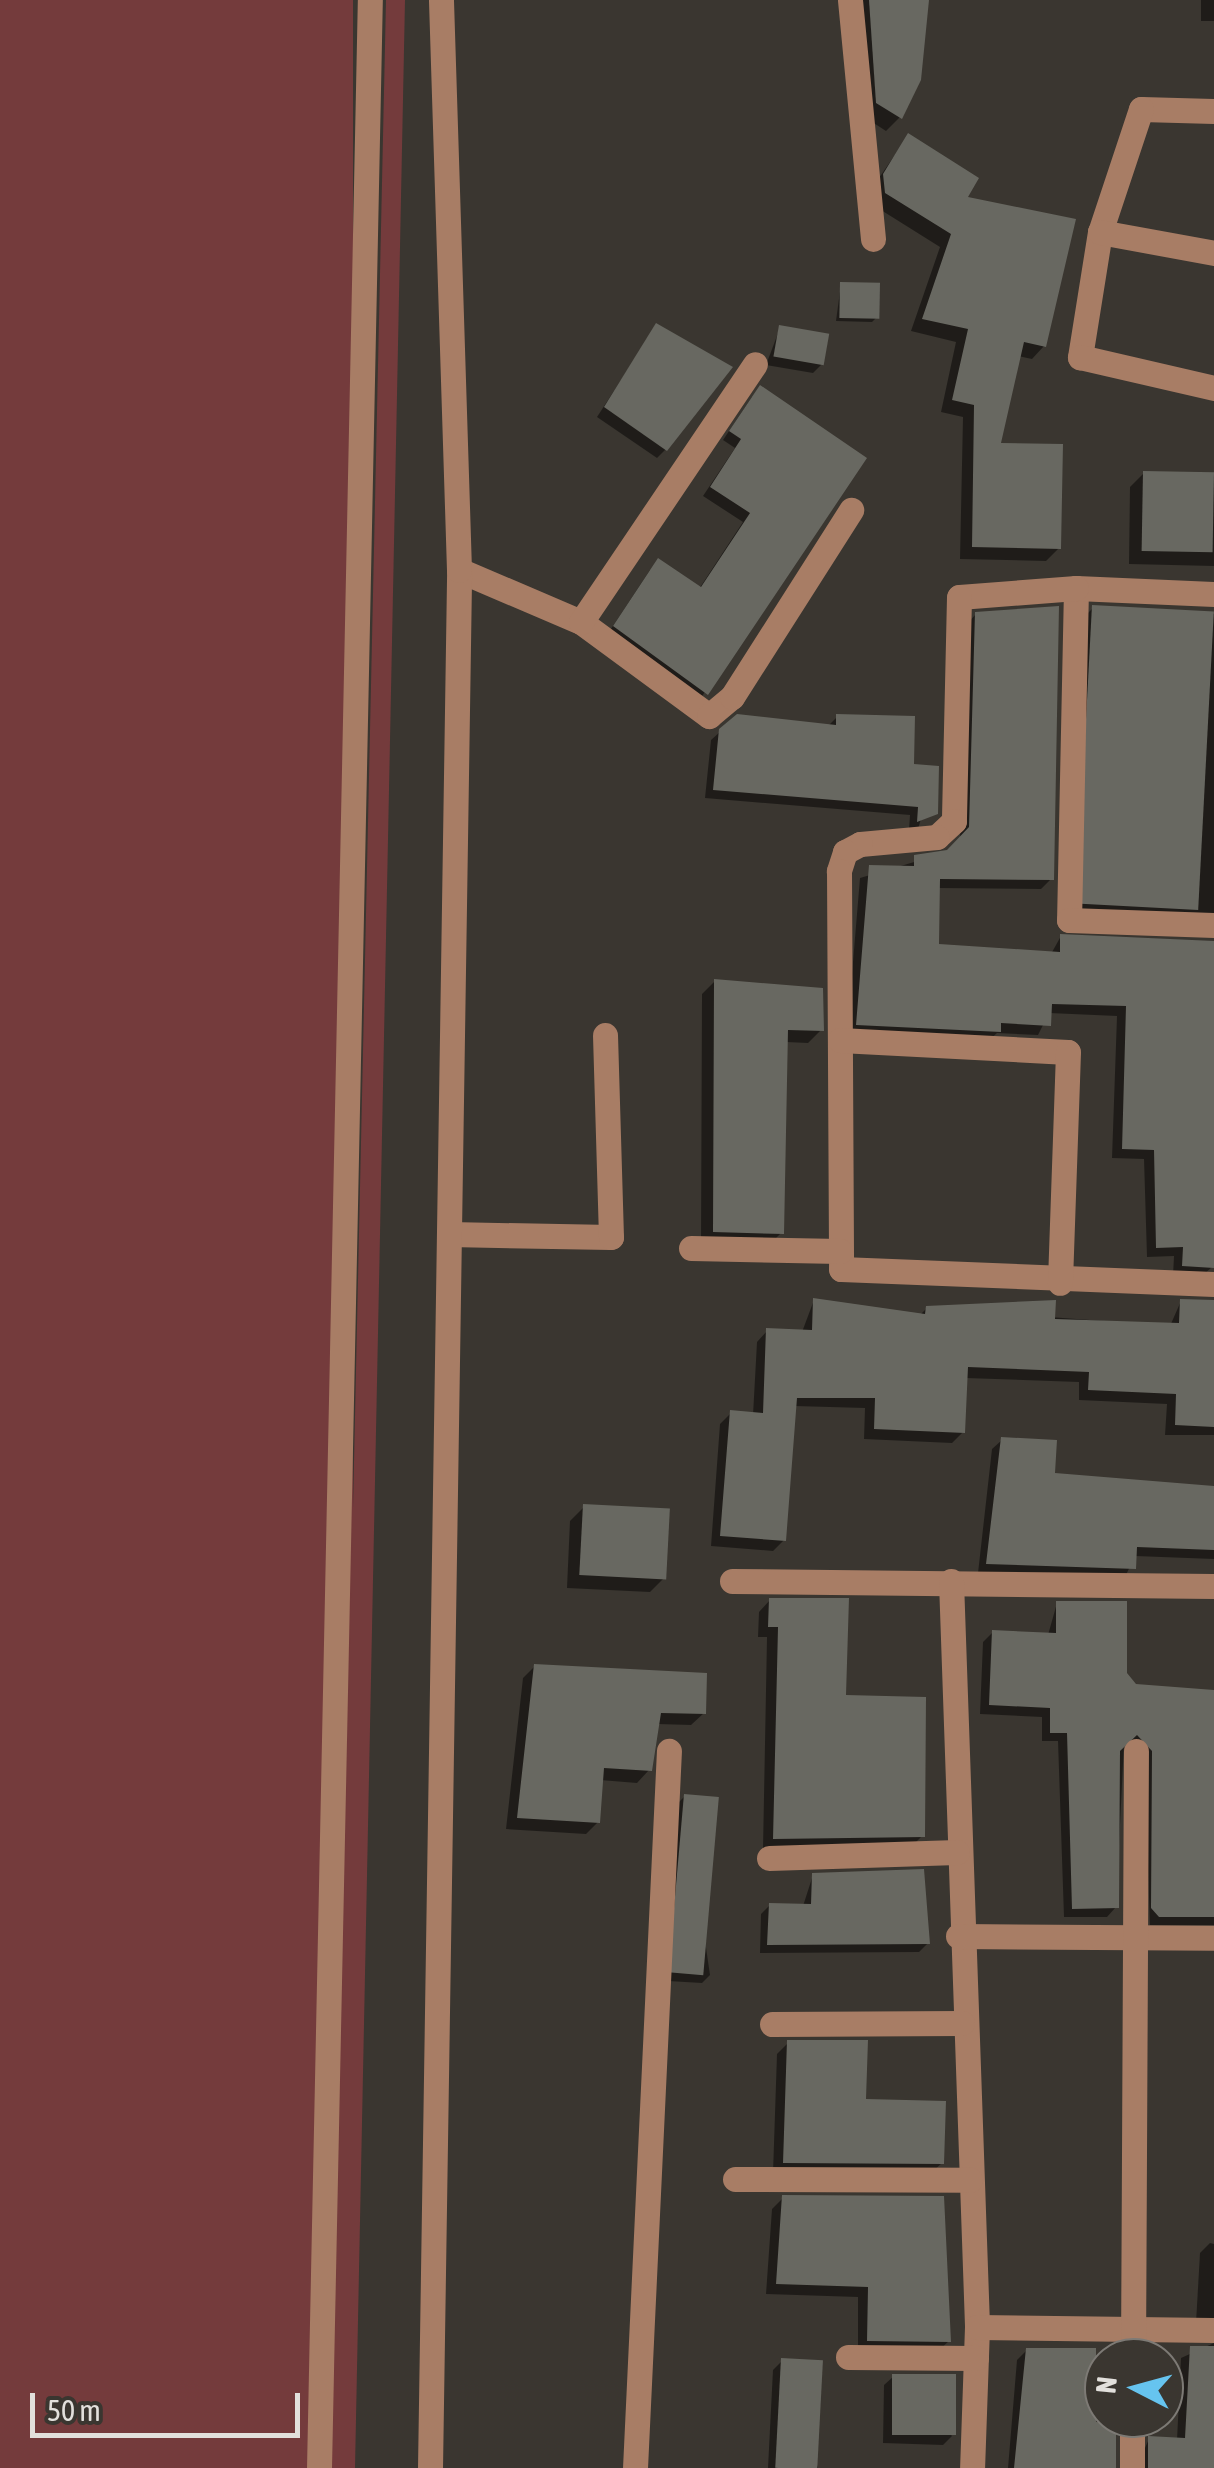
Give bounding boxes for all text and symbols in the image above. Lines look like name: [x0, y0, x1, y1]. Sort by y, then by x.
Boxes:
north arrow: [1084, 2338, 1184, 2438]
scale bar: [35, 2373, 305, 2435]
text: N: [1089, 2375, 1123, 2395]
text: 50 m: [47, 2393, 101, 2427]

